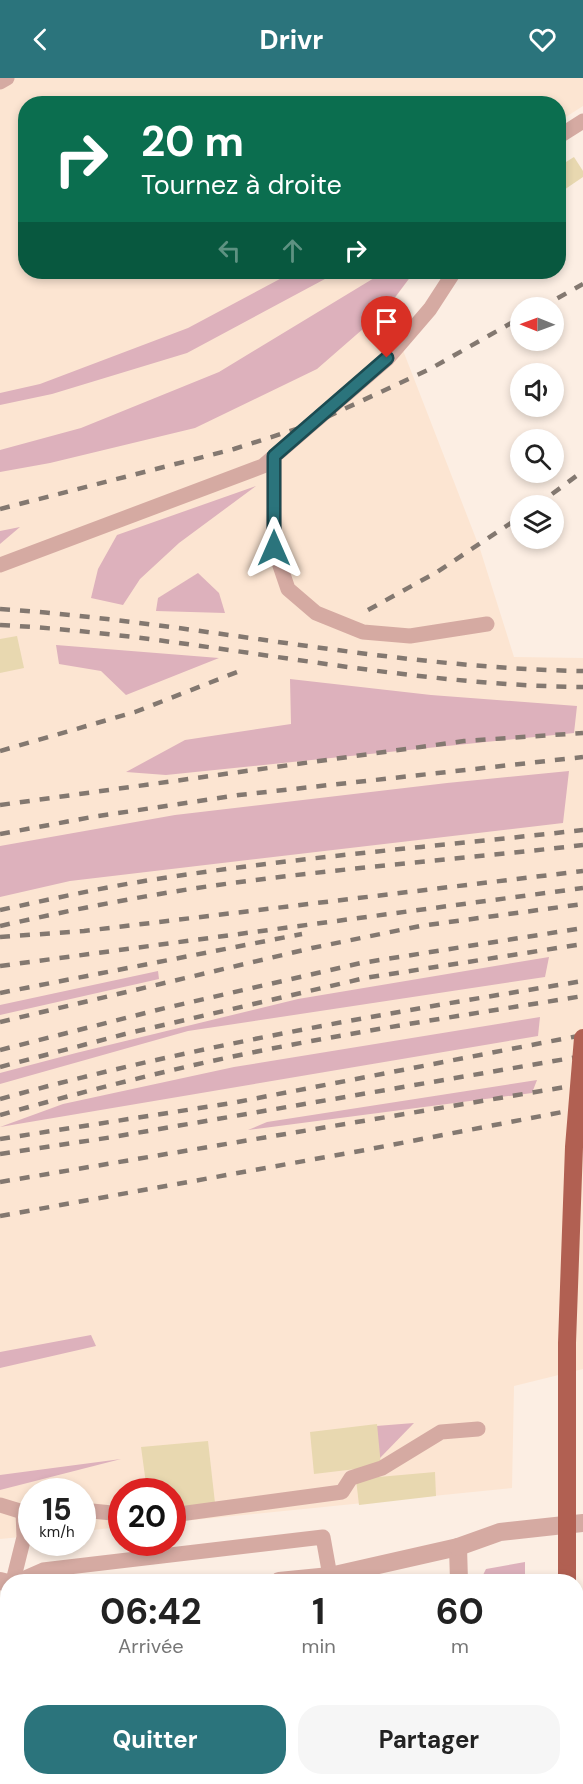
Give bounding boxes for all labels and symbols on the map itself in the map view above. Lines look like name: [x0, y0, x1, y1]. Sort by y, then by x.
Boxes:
pin: [361, 296, 412, 358]
north arrow: [510, 297, 564, 351]
position arrow: [242, 516, 306, 580]
speed limit sign: 20: [108, 1478, 186, 1556]

